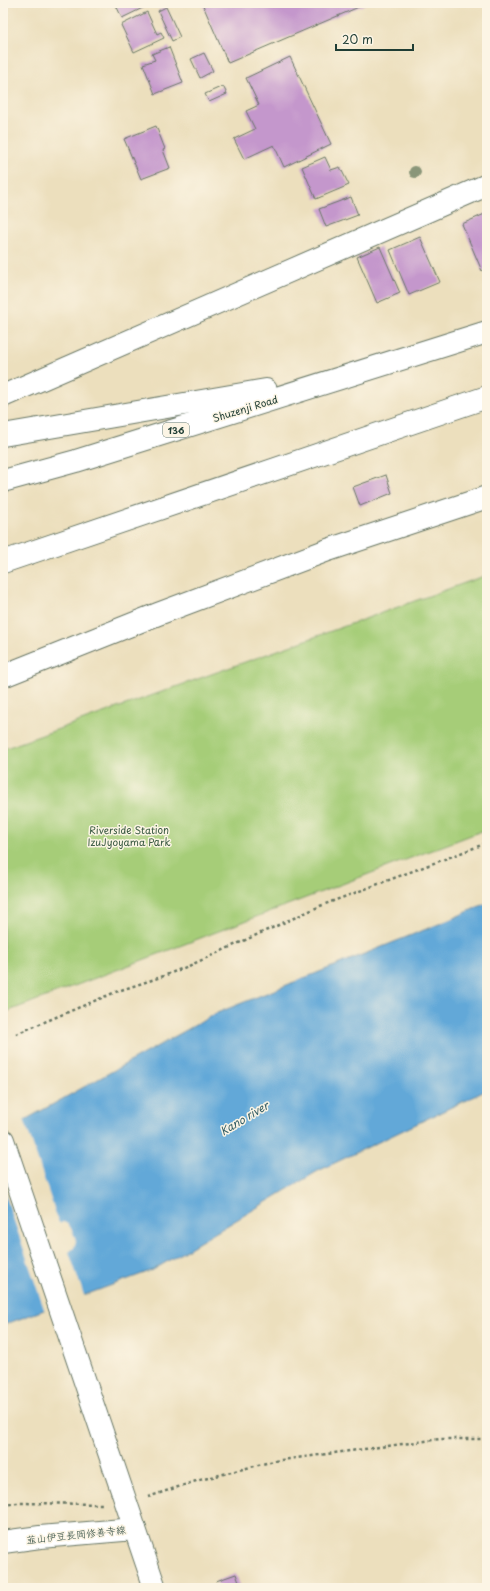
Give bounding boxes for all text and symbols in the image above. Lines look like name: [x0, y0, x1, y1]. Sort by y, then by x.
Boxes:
scale bar: [336, 26, 413, 52]
text: 20 m: [342, 30, 373, 48]
street label: Shuzenji Road: [211, 391, 280, 425]
road number: 136: [163, 423, 189, 437]
park label: Riverside Station IzuJyoyama Park: [87, 822, 171, 849]
water label: Kano river: [216, 1096, 273, 1139]
street label: 韮山伊豆長岡修善寺線: [25, 1521, 127, 1547]

